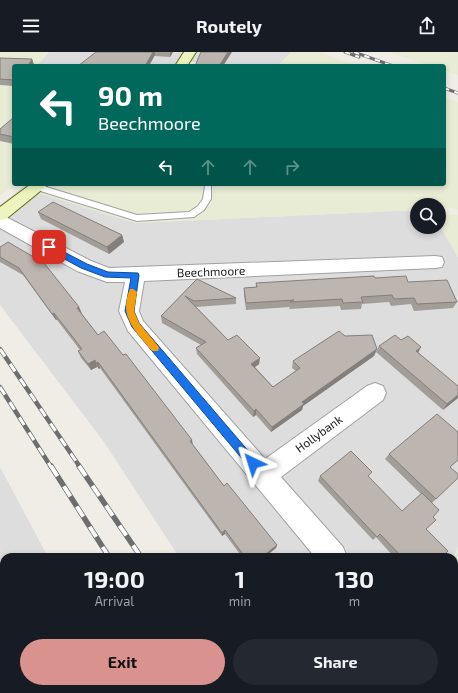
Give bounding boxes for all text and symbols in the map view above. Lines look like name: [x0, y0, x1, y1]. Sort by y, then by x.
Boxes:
icon: menu: [20, 15, 42, 37]
text: Routely: [196, 15, 262, 37]
icon: share: [416, 15, 438, 37]
text: 90 m: [98, 78, 163, 112]
icon: left: [32, 80, 84, 132]
text: Beechmoore: [98, 112, 201, 134]
icon: left: [155, 156, 177, 178]
icon: ahead: [197, 156, 219, 178]
icon: ahead: [239, 156, 261, 178]
icon: right: [281, 156, 303, 178]
map controls: [410, 198, 446, 234]
button: search: [410, 198, 446, 234]
pin: [32, 230, 66, 264]
icon: arrive: [38, 236, 60, 258]
street label: Beechmoore: [177, 263, 245, 279]
street label: Hollybank: [292, 411, 345, 455]
position arrow: [232, 442, 274, 484]
text: 19:00: [84, 564, 145, 593]
text: 1: [235, 564, 245, 593]
text: 130: [335, 564, 374, 593]
text: Arrival: [95, 593, 134, 609]
text: min: [229, 593, 251, 609]
text: m: [349, 593, 360, 609]
button: Exit: [20, 639, 225, 685]
button: Share: [233, 639, 438, 685]

